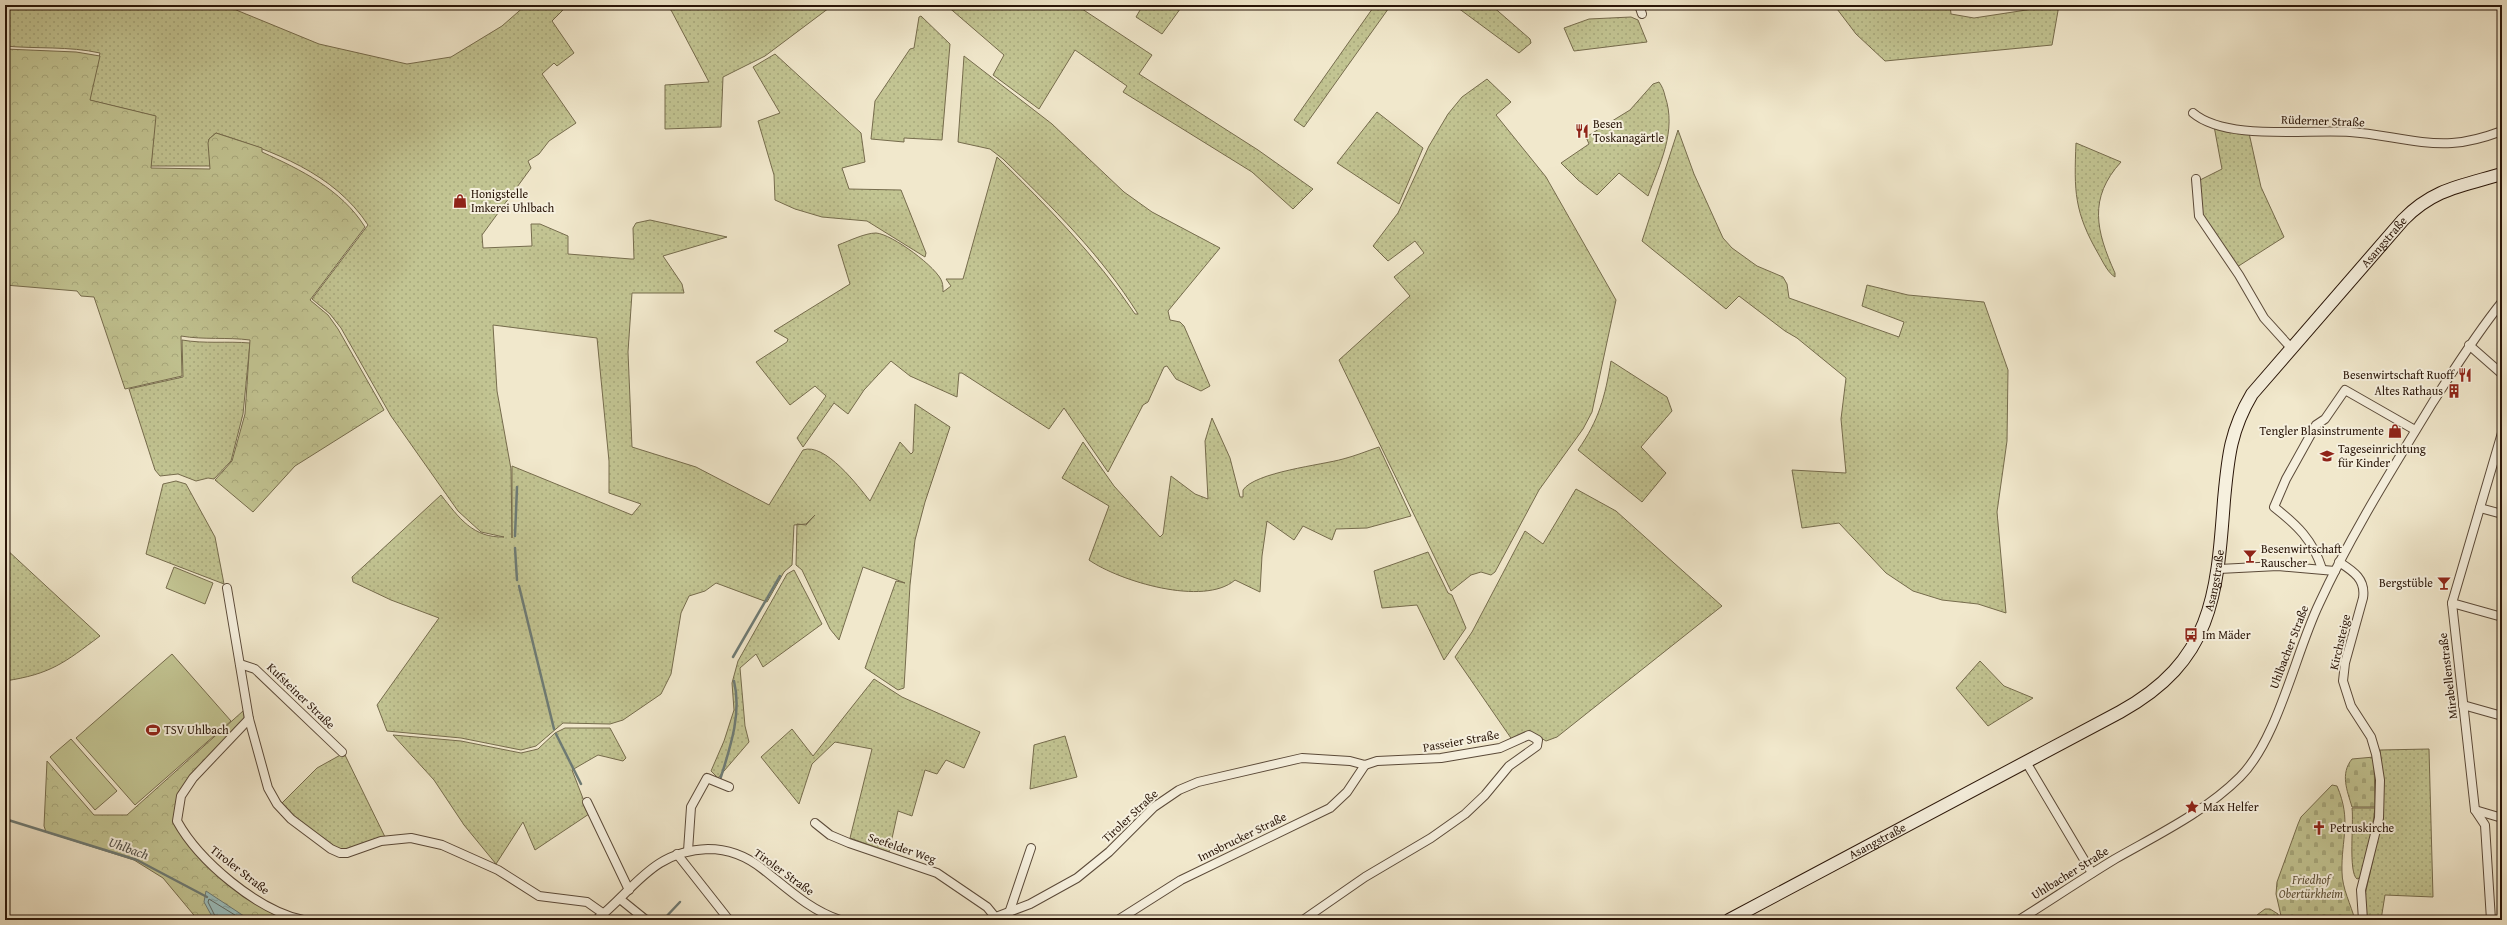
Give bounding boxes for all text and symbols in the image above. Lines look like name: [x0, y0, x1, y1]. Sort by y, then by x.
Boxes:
street label: Rüderner Straße: [2281, 111, 2365, 130]
place label: Besen Toskanagärtle: [1593, 115, 1665, 146]
restaurant icon: Besen Toskanagärtle: [1574, 123, 1590, 139]
place label: Honigstelle Imkerei Uhlbach: [471, 185, 554, 216]
shop icon: Honigstelle Imkerei Uhlbach: [452, 193, 468, 209]
street label: Asangstraße: [2357, 212, 2411, 271]
place label: Besenwirtschaft Ruoff: [2343, 366, 2455, 383]
restaurant icon: Besenwirtschaft Ruoff: [2457, 367, 2473, 383]
place label: Altes Rathaus: [2375, 382, 2443, 399]
building icon: Altes Rathaus: [2446, 383, 2462, 399]
place label: Tengler Blasinstrumente: [2260, 422, 2384, 439]
shop icon: Tengler Blasinstrumente: [2387, 423, 2403, 439]
place label: Tageseinrichtung für Kinder: [2338, 440, 2426, 471]
school or university icon: Tageseinrichtung für Kinder: [2319, 448, 2335, 464]
place label: Besenwirtschaft Rauscher: [2261, 540, 2343, 571]
street label: Asangstraße: [2200, 548, 2228, 613]
bar icon: Besenwirtschaft Rauscher: [2242, 548, 2258, 564]
place label: Bergstüble: [2379, 574, 2433, 591]
bar icon: Bergstüble: [2436, 575, 2452, 591]
street label: Uhlbacher Straße: [2265, 602, 2312, 691]
street label: Kirchsteige: [2325, 612, 2354, 671]
place label: Im Mäder: [2202, 626, 2251, 643]
bus stop icon: Im Mäder: [2183, 627, 2199, 643]
street label: Mirabellenstraße: [2434, 632, 2461, 720]
street label: Kufsteiner Straße: [264, 659, 339, 733]
place label: TSV Uhlbach: [164, 721, 229, 738]
sports icon: TSV Uhlbach: [145, 722, 161, 738]
street label: Passeier Straße: [1421, 725, 1501, 756]
street label: Tiroler Straße: [1098, 785, 1162, 846]
place label: Max Helfer: [2203, 798, 2259, 815]
place icon: Max Helfer: [2184, 799, 2200, 815]
street label: Innsbrucker Straße: [1194, 807, 1289, 865]
street label: Asangstraße: [1845, 818, 1909, 863]
place label: Petruskirche: [2330, 819, 2395, 836]
church icon: Petruskirche: [2311, 820, 2327, 836]
street label: Seefelder Weg: [866, 828, 938, 867]
water label: Uhlbach: [106, 832, 152, 865]
street label: Tiroler Straße: [207, 841, 274, 898]
street label: Uhlbacher Straße: [2028, 842, 2112, 903]
street label: Tiroler Straße: [751, 844, 818, 900]
park label: Friedhof Obertürkheim: [2279, 871, 2343, 902]

